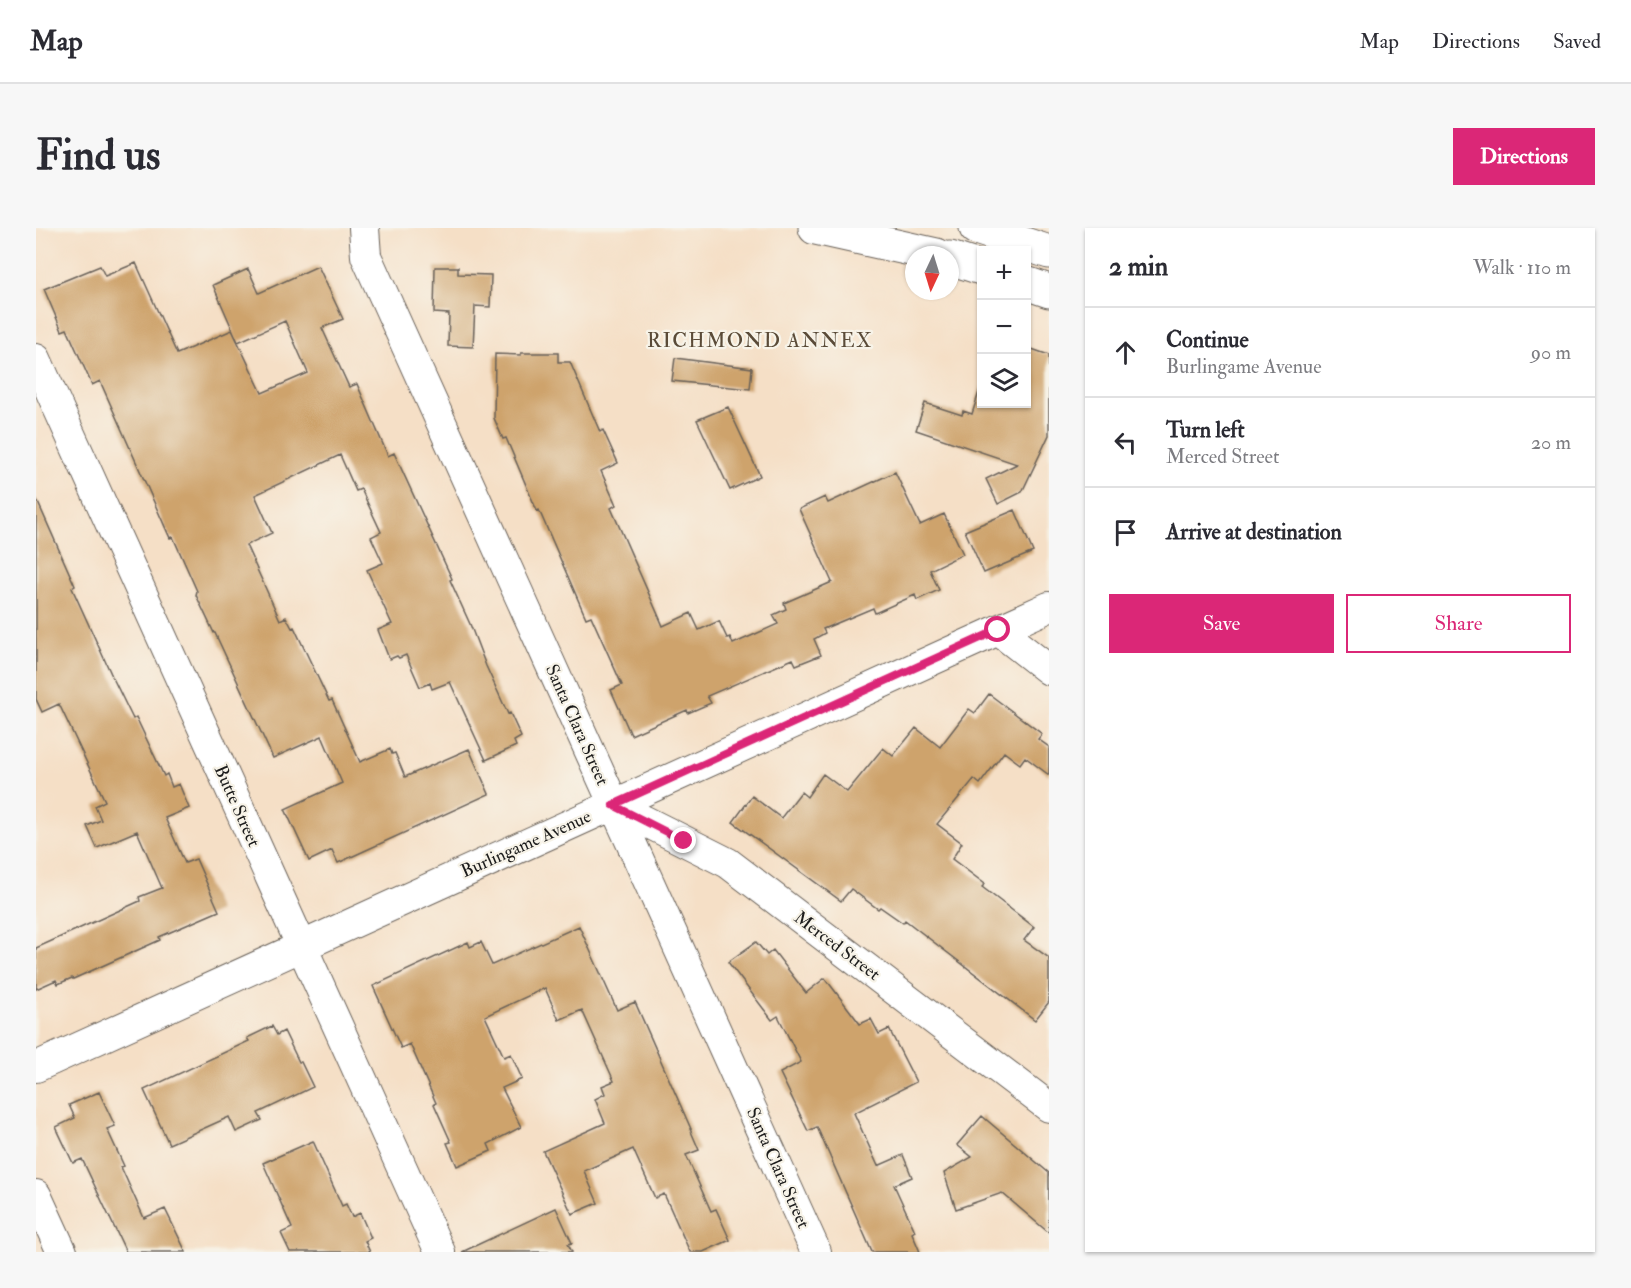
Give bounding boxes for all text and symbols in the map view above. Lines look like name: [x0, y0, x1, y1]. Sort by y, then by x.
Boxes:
text: Map: [30, 24, 83, 59]
text: Map: [1359, 28, 1399, 55]
text: Directions: [1432, 28, 1520, 55]
text: Saved: [1553, 28, 1601, 55]
button: Directions: [1453, 128, 1595, 185]
text: Find us: [36, 130, 160, 182]
north arrow: [905, 246, 959, 300]
map controls: [977, 246, 1031, 408]
button: +: [977, 246, 1031, 300]
text: 2 min: [1109, 251, 1168, 283]
text: Walk · 110 m: [1473, 255, 1571, 280]
button: −: [977, 300, 1031, 354]
text: Continue: [1166, 326, 1249, 354]
district label: RICHMOND ANNEX: [647, 328, 873, 353]
icon: ahead: [1109, 336, 1142, 369]
text: 90 m: [1531, 340, 1571, 365]
button: layers: [977, 354, 1031, 408]
text: Burlingame Avenue: [1166, 354, 1322, 379]
text: Turn left: [1166, 416, 1245, 444]
icon: left: [1109, 426, 1142, 459]
text: 20 m: [1531, 430, 1571, 455]
text: Merced Street: [1166, 444, 1279, 469]
icon: arrive: [1109, 516, 1142, 549]
text: Arrive at destination: [1166, 518, 1342, 546]
button: Save: [1109, 594, 1334, 653]
button: Share: [1346, 594, 1571, 653]
route start: [984, 616, 1010, 642]
street label: Santa Clara Street: [540, 661, 614, 789]
street label: Butte Street: [209, 761, 265, 851]
street label: Burlingame Avenue: [457, 805, 595, 883]
route end: [670, 827, 696, 853]
street label: Merced Street: [789, 906, 885, 986]
street label: Santa Clara Street: [741, 1104, 815, 1232]

